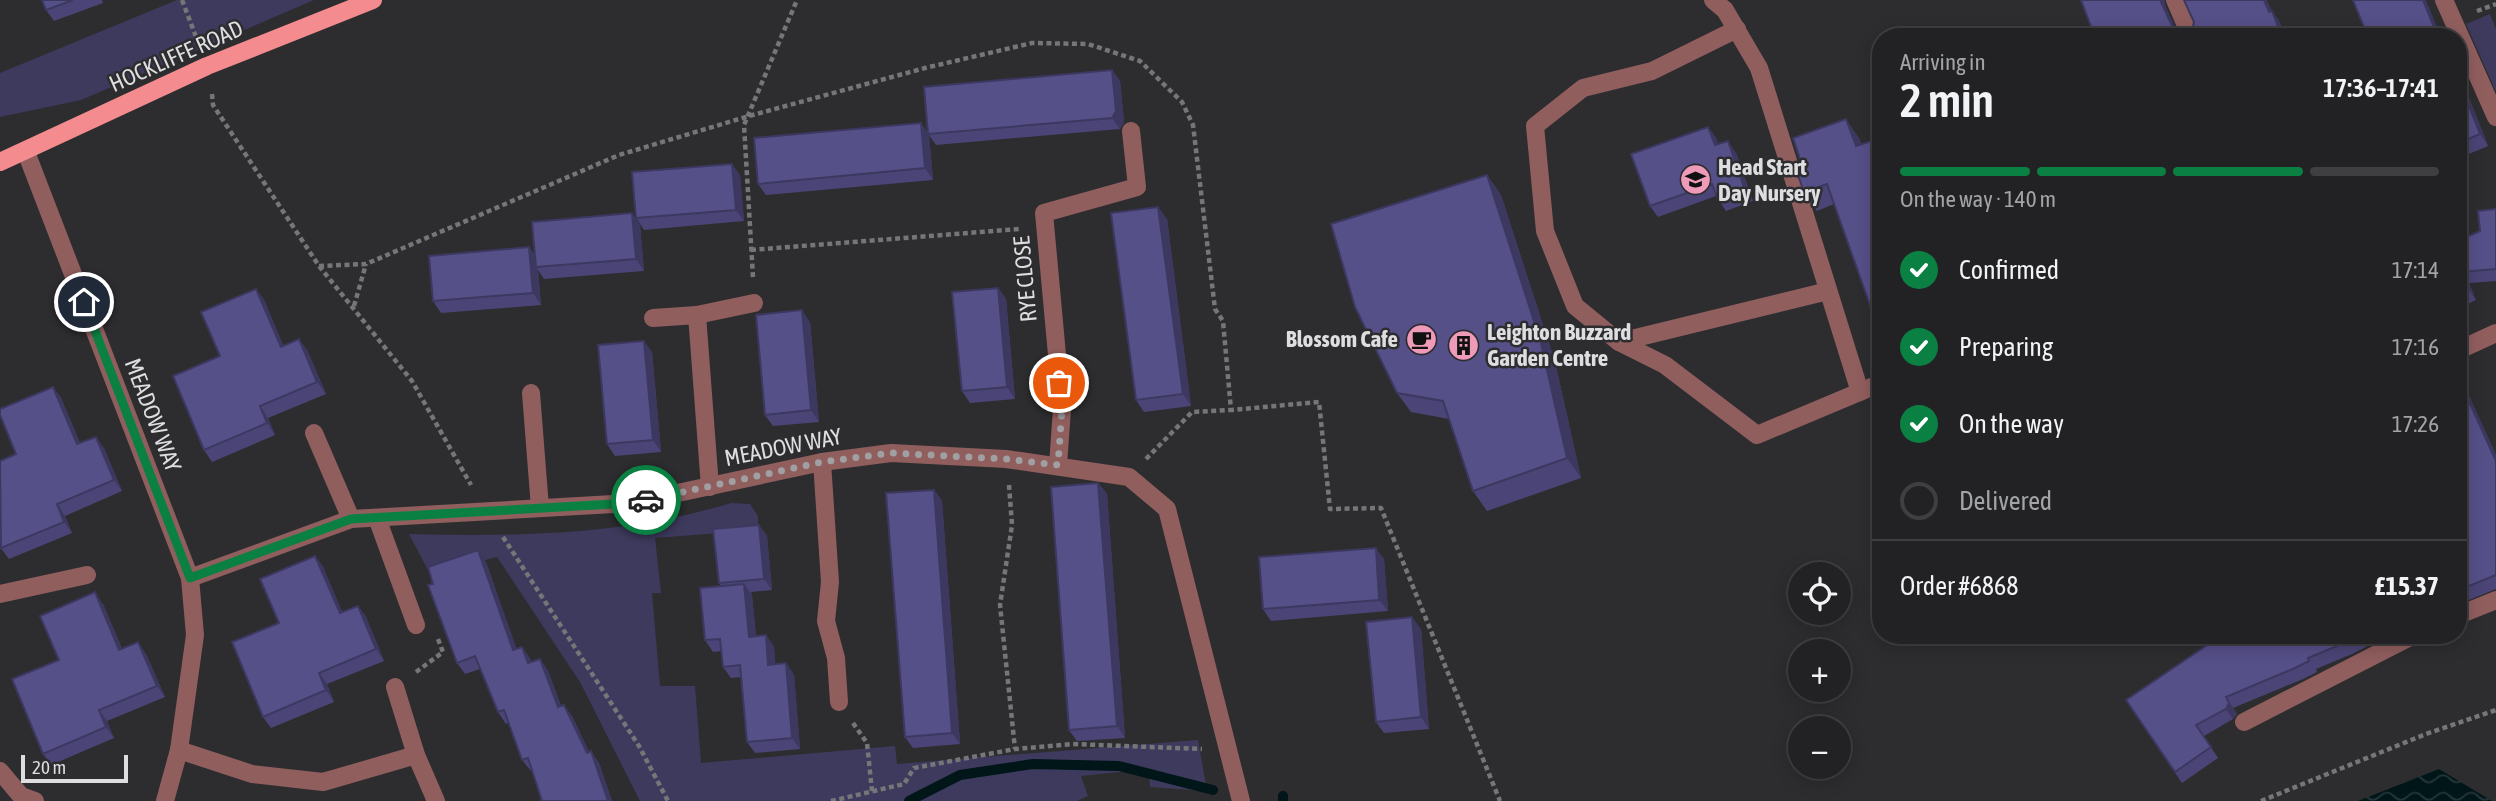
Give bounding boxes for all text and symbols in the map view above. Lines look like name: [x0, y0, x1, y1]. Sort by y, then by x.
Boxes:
street label: HOCKLIFFE ROAD: [105, 15, 247, 97]
text: Arriving in: [1900, 49, 1986, 75]
text: 17:36–17:41: [2323, 73, 2439, 103]
text: 2 min: [1900, 74, 1994, 127]
place label: Head Start Day Nursery: [1718, 154, 1821, 206]
school or university icon: Head Start Day Nursery: [1678, 163, 1712, 197]
text: On the way · 140 m: [1900, 186, 2056, 212]
street label: RYE CLOSE: [1008, 235, 1042, 323]
icon: check: [1900, 251, 1938, 289]
text: Confirmed: [1959, 255, 2059, 285]
text: 17:14: [2392, 257, 2439, 283]
pin: [54, 272, 114, 332]
icon: home: [65, 283, 103, 321]
place label: Leighton Buzzard Garden Centre: [1487, 319, 1631, 371]
cafe icon: Blossom Cafe: [1404, 322, 1438, 356]
place label: Blossom Cafe: [1286, 326, 1398, 352]
building icon: Leighton Buzzard Garden Centre: [1447, 328, 1481, 362]
icon: check: [1900, 328, 1938, 366]
text: Preparing: [1959, 332, 2053, 362]
text: 17:16: [2392, 334, 2439, 360]
pin: [1029, 353, 1089, 413]
street label: MEADOW WAY: [120, 355, 187, 476]
icon: bag: [1040, 364, 1078, 402]
icon: check: [1900, 405, 1938, 443]
text: On the way: [1959, 409, 2064, 439]
text: 17:26: [2392, 411, 2439, 437]
street label: MEADOW WAY: [722, 423, 845, 471]
courier: [611, 465, 681, 535]
icon: car: [627, 481, 665, 519]
text: Delivered: [1959, 486, 2052, 516]
map controls: [1788, 562, 1851, 779]
button: locate: [1788, 562, 1851, 625]
text: Order #6868: [1900, 571, 2019, 601]
text: £15.37: [2375, 571, 2439, 601]
button: +: [1788, 639, 1851, 702]
button: −: [1788, 716, 1851, 779]
scale bar: [21, 752, 128, 784]
text: 20 m: [32, 756, 66, 778]

